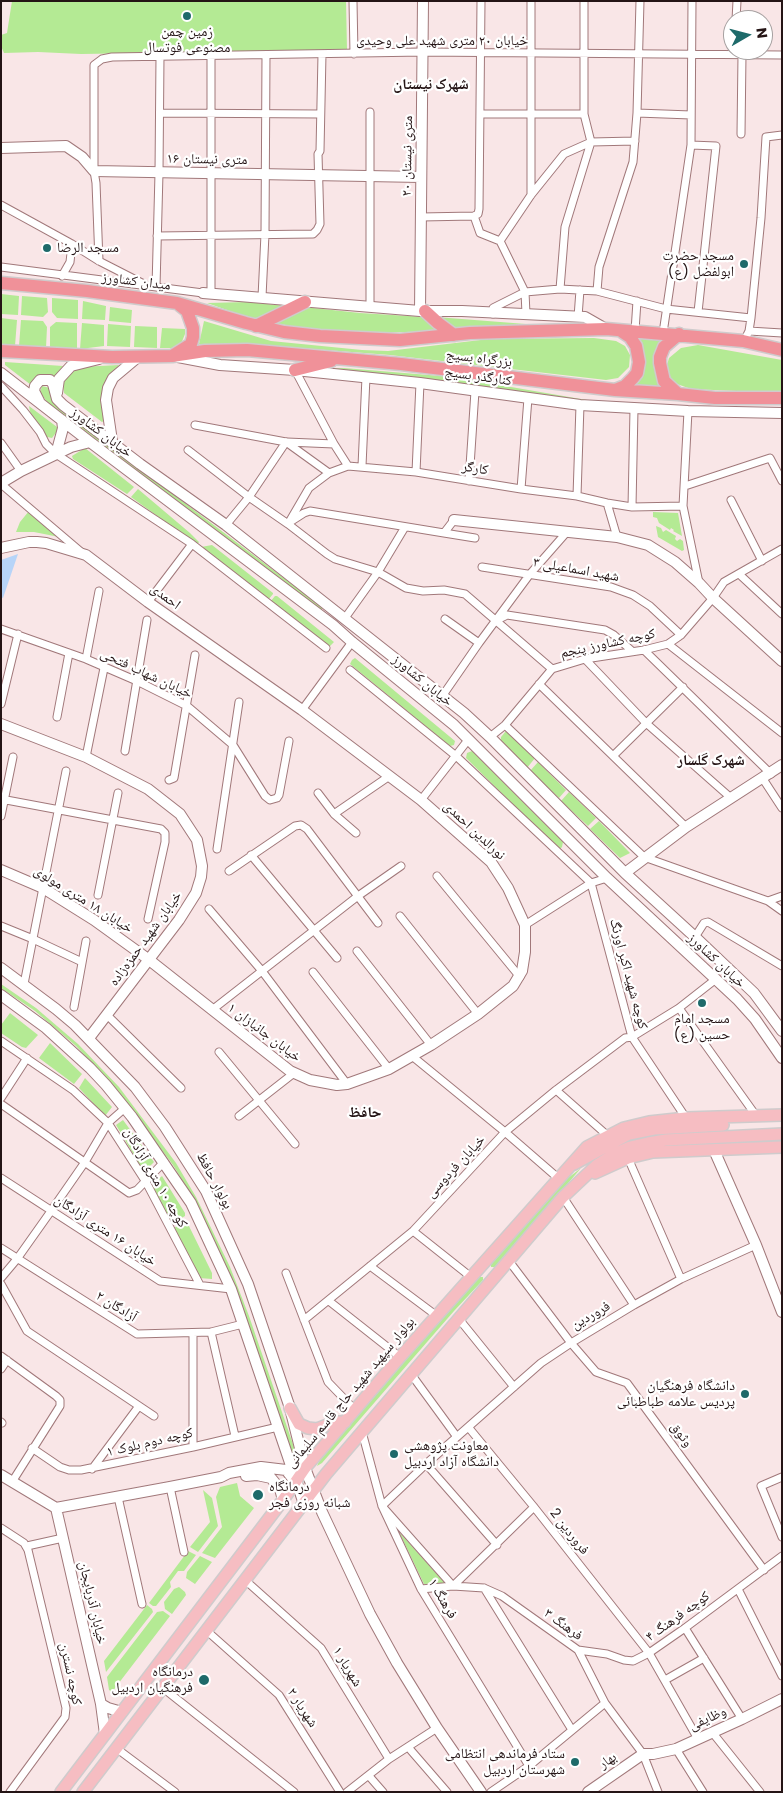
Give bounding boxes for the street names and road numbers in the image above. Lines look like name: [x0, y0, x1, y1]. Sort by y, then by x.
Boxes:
street label: خیابان ۲۰ متری شهید علی وحیدی: [356, 33, 528, 49]
street label: ۲۰ متری نیستان: [399, 115, 417, 197]
street label: ۱۶ متری نیستان: [166, 151, 248, 169]
street label: میدان کشاورز: [101, 269, 171, 295]
street label: بزرگراه بسیج: [445, 347, 513, 371]
street label: کنارگذر بسیج: [443, 364, 513, 390]
street label: خیابان کشاورز: [67, 404, 135, 462]
street label: کارگر: [461, 459, 489, 479]
street label: شهید اسماعیلی ۳: [532, 554, 620, 586]
street label: احمدی: [147, 580, 183, 614]
street label: کوچه کشاورز پنجم: [559, 626, 657, 662]
street label: خیابان شهاب فتحی: [97, 645, 195, 703]
street label: خیابان کشاورز: [388, 652, 456, 710]
street label: نورالدین احمدی: [439, 798, 509, 864]
street label: خیابان ۱۸ متری مولوی: [30, 863, 136, 937]
street label: خیابان شهید حمزه‌زاده: [106, 888, 186, 990]
street label: کوچه شهید اکبر اورنگ: [605, 917, 651, 1031]
street label: خیابان کشاورز: [684, 930, 748, 992]
street label: خیابان جانبازان ۱: [224, 1000, 304, 1066]
street label: کوچه ۱۰ متری آزادگان: [120, 1125, 190, 1231]
street label: خیابان فردوسی: [423, 1132, 489, 1202]
street label: بولوار حافظ: [192, 1150, 236, 1212]
street label: خیابان ۱۶ متری آزادگان: [51, 1192, 159, 1270]
street label: آزادگان ۲: [92, 1288, 140, 1326]
street label: فروردین: [568, 1298, 614, 1334]
street label: بولوار سپهبد شهید حاج قاسم سلیمانی: [283, 1314, 419, 1472]
street label: وثوق: [666, 1419, 696, 1451]
street label: کوچه دوم بلوک ۱: [105, 1425, 195, 1461]
street label: فروردین 2: [546, 1506, 592, 1558]
street label: خیابان آذربایجان: [74, 1560, 110, 1646]
street label: فرهنگ ۱: [424, 1576, 460, 1622]
street label: کوچه فرهنگ ۴: [643, 1588, 713, 1646]
street label: فرهنگ ۳: [540, 1605, 586, 1645]
street label: کوچه نسترن: [55, 1641, 85, 1707]
street label: شهریار ۱: [328, 1644, 366, 1690]
street label: شهریار ۲: [283, 1685, 321, 1731]
street label: وظایفی: [687, 1703, 729, 1735]
street label: بهار: [596, 1749, 620, 1773]

